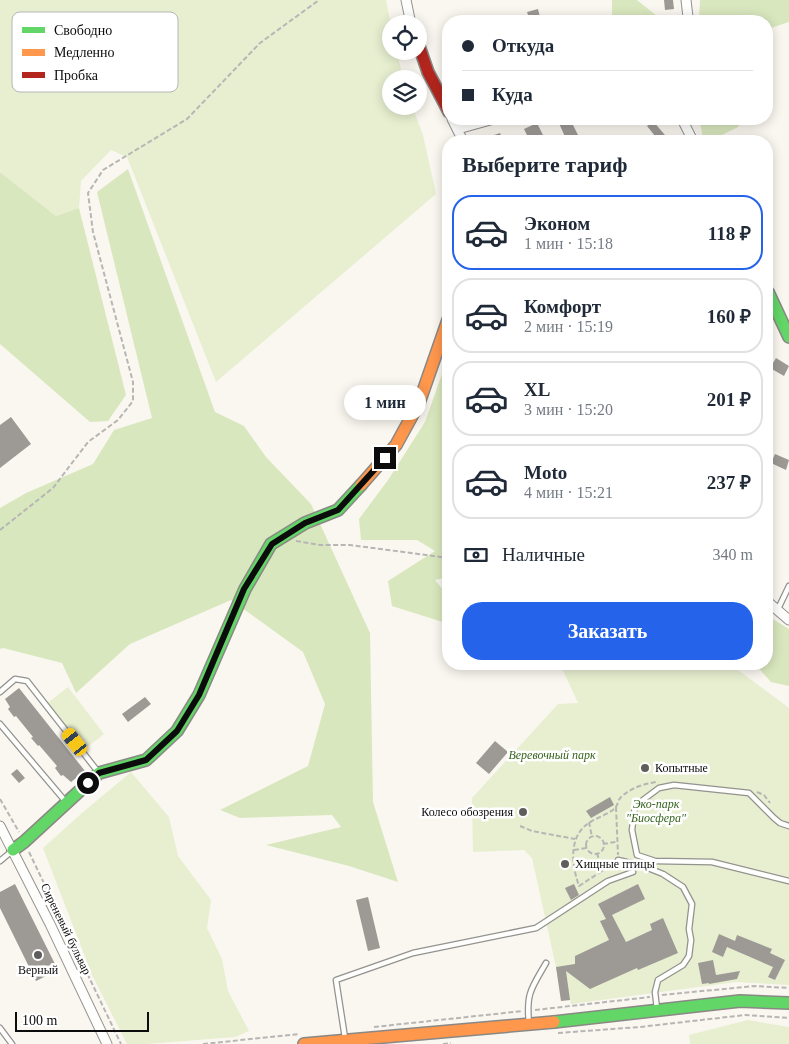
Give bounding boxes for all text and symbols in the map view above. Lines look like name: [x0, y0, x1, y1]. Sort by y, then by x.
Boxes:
legend: [12, 12, 178, 92]
map controls: [382, 15, 427, 115]
button: locate: [382, 15, 427, 60]
text: Свободно: [54, 23, 112, 38]
text: Откуда: [492, 35, 554, 56]
text: Медленно: [54, 45, 115, 60]
text: Пробка: [54, 68, 99, 83]
button: layers: [382, 70, 427, 115]
text: Куда: [492, 84, 533, 105]
text: Выберите тариф: [462, 152, 628, 177]
icon: car: [464, 210, 509, 255]
text: Эконом: [524, 213, 590, 234]
text: 118 ₽: [708, 223, 751, 244]
text: 1 мин · 15:18: [524, 235, 613, 252]
icon: car: [464, 293, 509, 338]
text: Комфорт: [524, 296, 601, 317]
text: 160 ₽: [707, 306, 751, 327]
text: 2 мин · 15:19: [524, 318, 613, 335]
icon: car: [464, 376, 509, 421]
text: XL: [524, 379, 550, 400]
callout: 1 мин: [344, 386, 426, 420]
text: 201 ₽: [707, 389, 751, 410]
text: 1 мин: [364, 394, 406, 411]
text: 3 мин · 15:20: [524, 401, 613, 418]
route end: [374, 447, 396, 469]
icon: car: [464, 459, 509, 504]
text: Moto: [524, 462, 567, 483]
text: 237 ₽: [707, 472, 751, 493]
text: 4 мин · 15:21: [524, 484, 613, 501]
icon: cash: [462, 541, 490, 569]
text: Наличные: [502, 544, 585, 565]
text: 340 m: [713, 546, 753, 563]
button: Заказать: [462, 602, 753, 660]
car: [59, 726, 90, 758]
park label: Веревочный парк: [508, 748, 596, 762]
place label: Копытные: [655, 761, 708, 775]
marker: Копытные: [639, 762, 651, 774]
route start: [77, 772, 99, 794]
park label: Эко-парк "Биосфера": [626, 797, 687, 825]
place label: Колесо обозрения: [421, 805, 513, 819]
marker: Колесо обозрения: [517, 806, 529, 818]
place label: Хищные птицы: [575, 857, 655, 871]
marker: Хищные птицы: [559, 858, 571, 870]
street label: Сиреневый бульвар: [38, 881, 94, 977]
marker: Верный: [32, 949, 44, 961]
place label: Верный: [18, 963, 59, 977]
scale bar: [15, 1009, 149, 1032]
text: 100 m: [22, 1013, 57, 1028]

